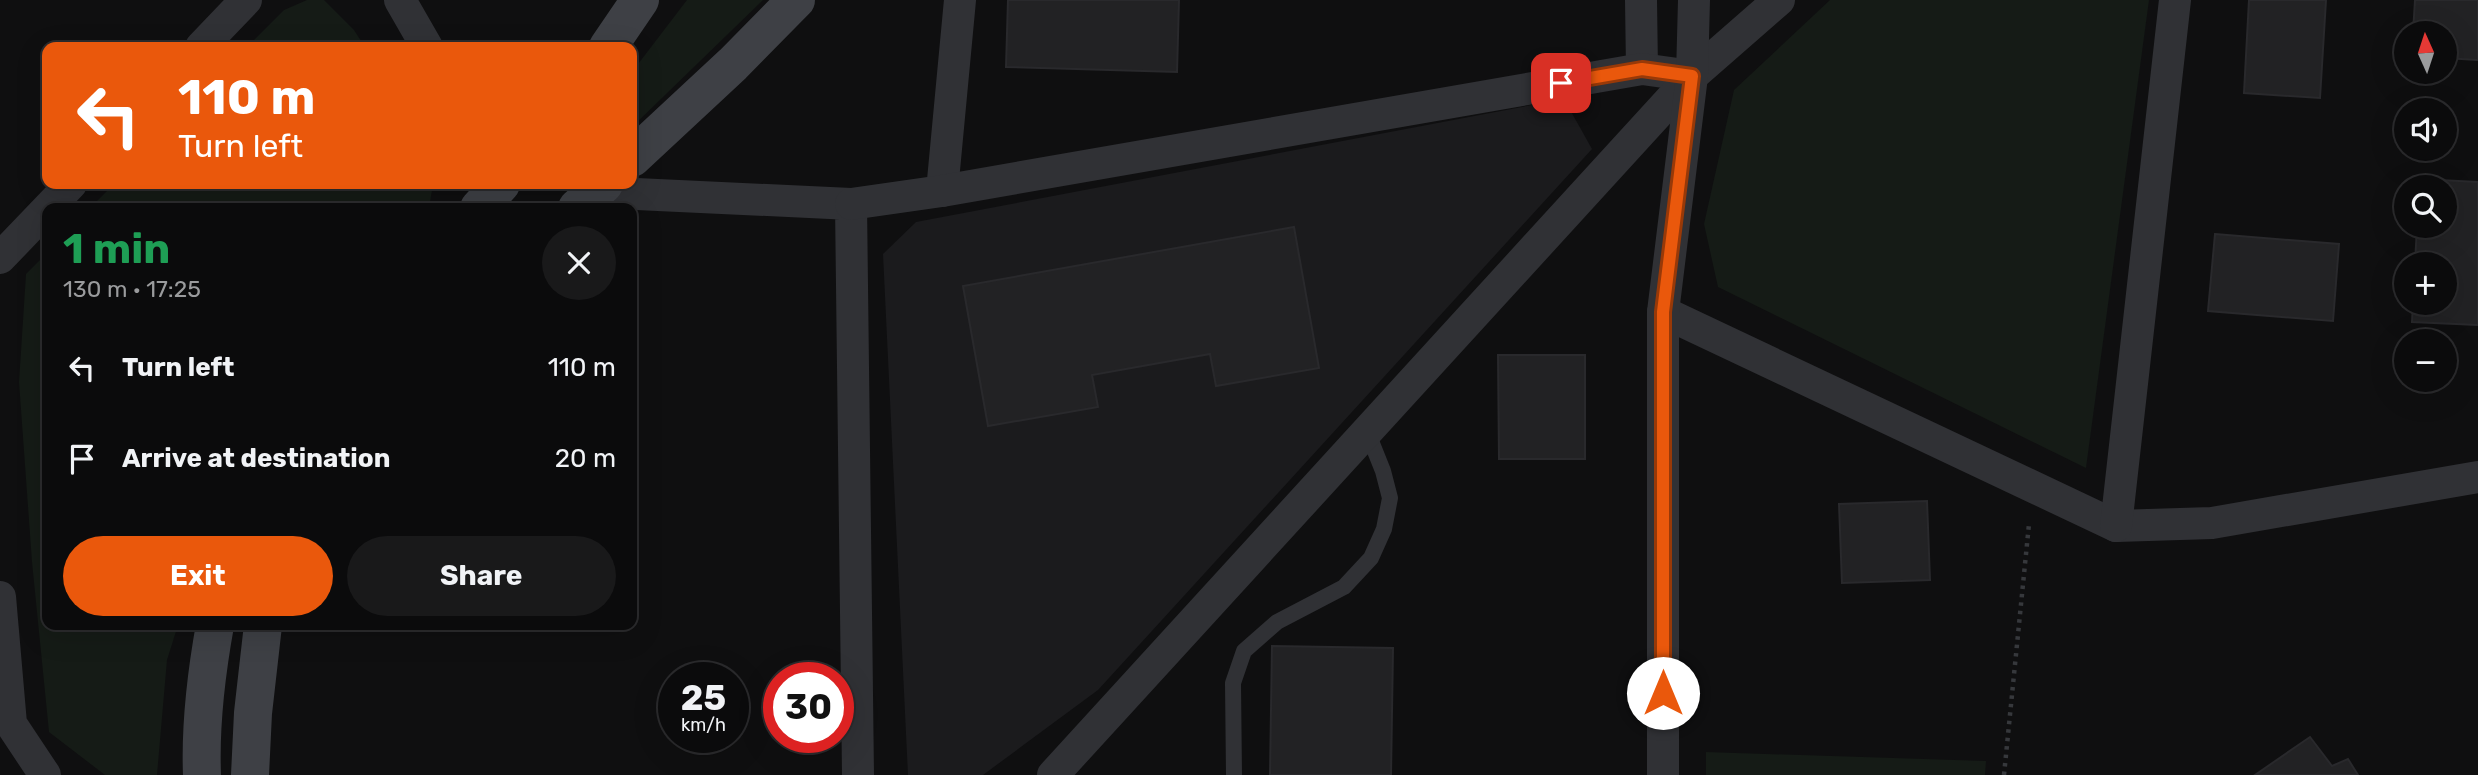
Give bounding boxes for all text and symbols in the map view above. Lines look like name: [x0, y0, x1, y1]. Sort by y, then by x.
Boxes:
north arrow: [2394, 21, 2457, 84]
map controls: [2394, 21, 2457, 392]
pin: [1531, 53, 1591, 113]
icon: arrive: [1542, 64, 1580, 102]
text: 110 m: [178, 68, 315, 126]
icon: left: [63, 70, 154, 161]
button: sound: [2394, 98, 2457, 161]
text: Turn left: [178, 127, 303, 165]
button: search: [2394, 175, 2457, 238]
text: 1 min: [63, 224, 170, 274]
button: close: [542, 226, 616, 300]
button: +: [2394, 252, 2457, 315]
text: 130 m · 17:25: [63, 275, 201, 303]
button: −: [2394, 329, 2457, 392]
icon: left: [63, 349, 101, 387]
text: Turn left: [122, 352, 234, 383]
text: 110 m: [548, 352, 616, 383]
icon: arrive: [63, 440, 101, 478]
text: Arrive at destination: [122, 443, 390, 474]
text: 20 m: [555, 443, 616, 474]
button: Exit: [63, 536, 333, 616]
button: Share: [347, 536, 616, 616]
position arrow: [1626, 656, 1700, 730]
speed limit sign: 30: [763, 662, 854, 753]
text: 25: [681, 677, 726, 719]
text: km/h: [681, 714, 726, 736]

